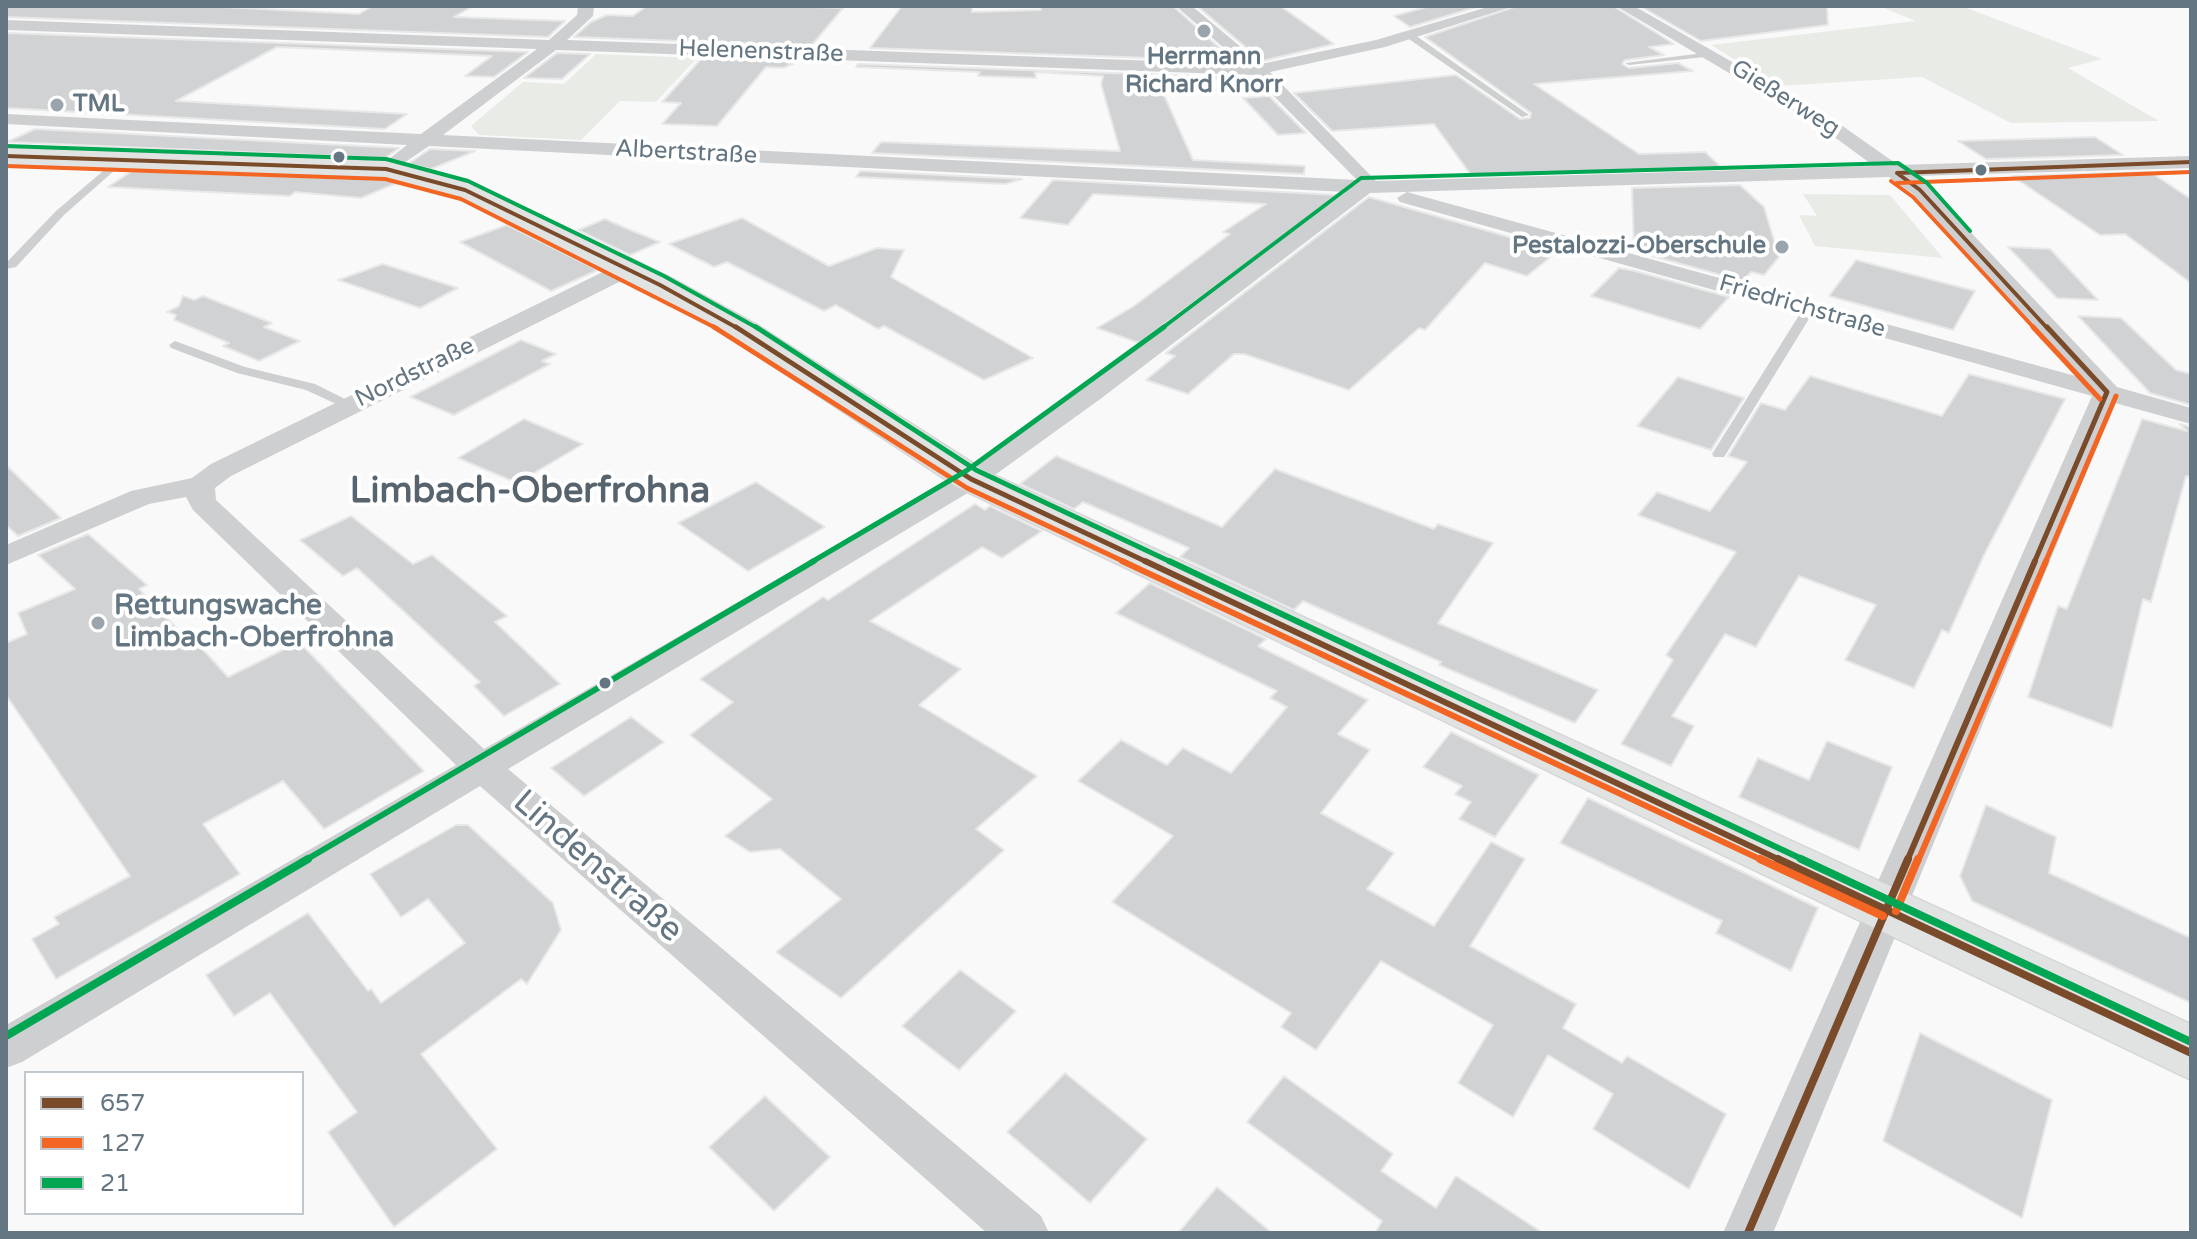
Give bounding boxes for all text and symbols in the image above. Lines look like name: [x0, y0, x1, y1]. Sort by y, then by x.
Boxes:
marker: Herrmann Richard Knorr: [1195, 22, 1213, 40]
street label: Helenenstraße: [678, 35, 844, 69]
place label: Herrmann Richard Knorr: [1125, 44, 1283, 100]
street label: Gießerweg: [1725, 54, 1845, 144]
place label: TML: [73, 91, 125, 119]
marker: TML: [48, 96, 66, 114]
street label: Albertstraße: [614, 135, 758, 171]
unlabelled marker: [331, 149, 347, 165]
unlabelled marker: [1973, 162, 1989, 178]
place label: Pestalozzi-Oberschule: [1512, 233, 1766, 261]
marker: Pestalozzi-Oberschule: [1773, 238, 1791, 256]
street label: Friedrichstraße: [1715, 269, 1889, 345]
street label: Nordstraße: [351, 332, 479, 414]
district label: Limbach-Oberfrohna: [350, 471, 710, 515]
place label: Rettungswache Limbach-Oberfrohna: [114, 590, 394, 656]
marker: Rettungswache Limbach-Oberfrohna: [89, 614, 107, 632]
unlabelled marker: [597, 675, 613, 691]
street label: Lindenstraße: [504, 782, 690, 952]
legend: [24, 1071, 304, 1215]
text: 657: [100, 1089, 145, 1118]
text: 127: [100, 1129, 145, 1158]
text: 21: [100, 1169, 130, 1198]

